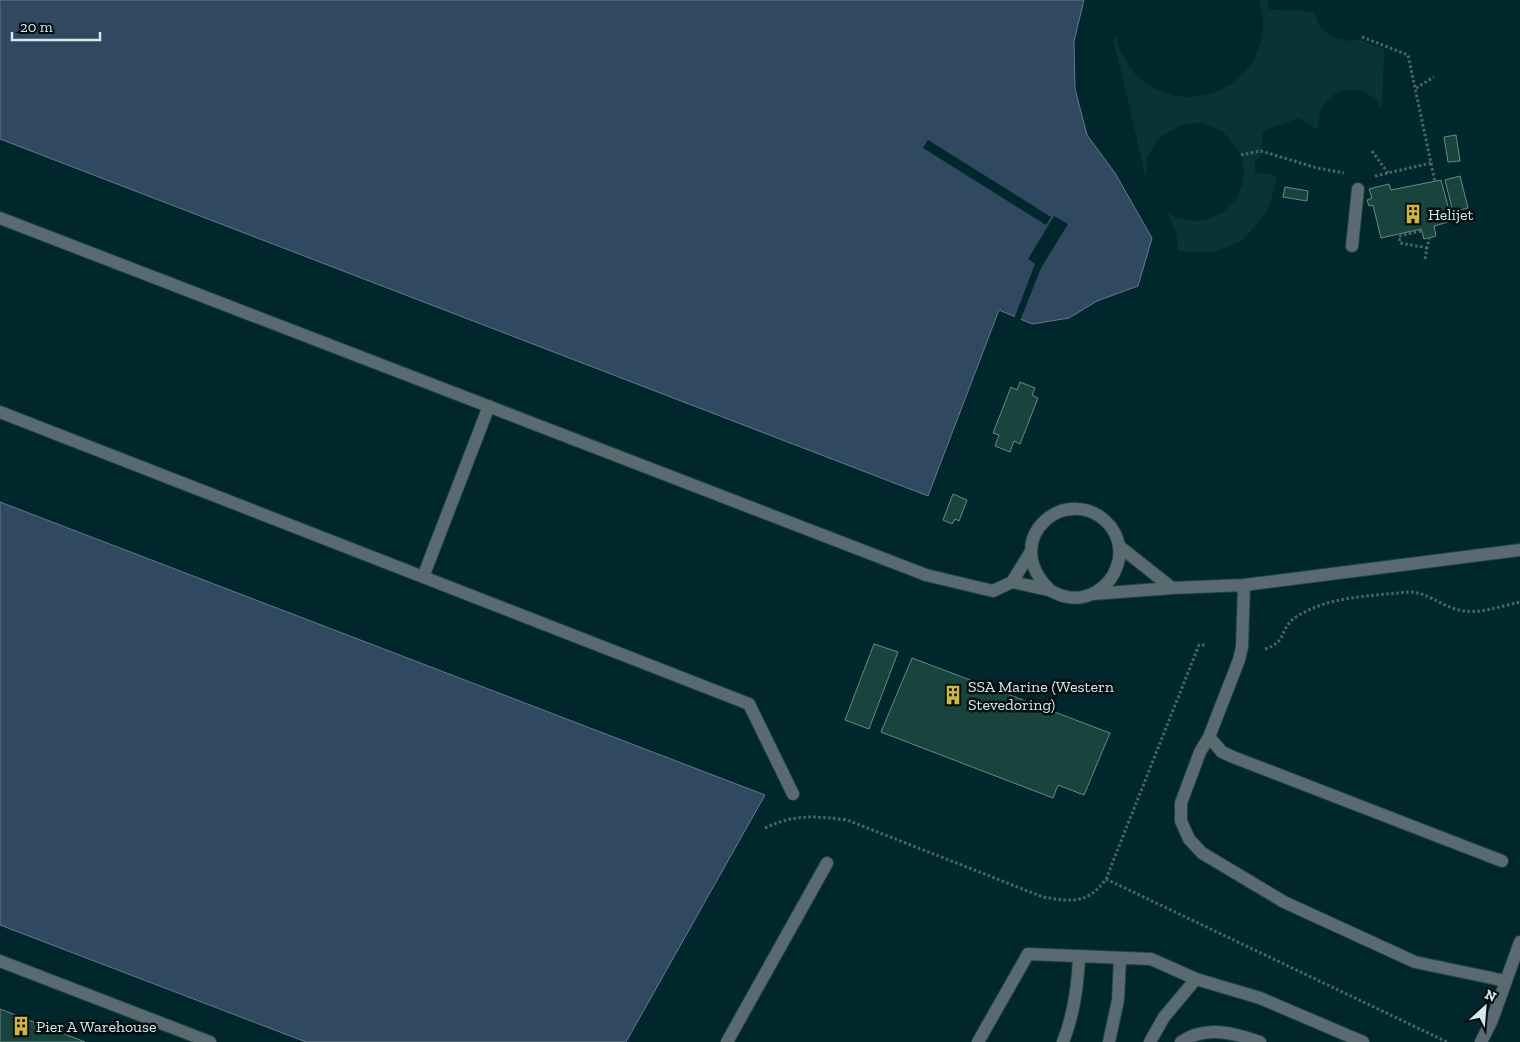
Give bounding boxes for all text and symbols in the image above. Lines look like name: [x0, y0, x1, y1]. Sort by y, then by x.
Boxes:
scale bar: [12, 10, 100, 42]
text: 20 m: [20, 18, 53, 36]
building icon: Helijet: [1402, 203, 1424, 225]
place label: Helijet: [1428, 205, 1474, 224]
place label: SSA Marine (Western Stevedoring): [968, 677, 1115, 714]
building icon: SSA Marine (Western Stevedoring): [942, 684, 964, 706]
north arrow: [1460, 982, 1510, 1032]
text: N: [1482, 986, 1499, 1006]
building icon: Pier A Warehouse: [10, 1015, 32, 1037]
place label: Pier A Warehouse: [36, 1017, 157, 1036]

